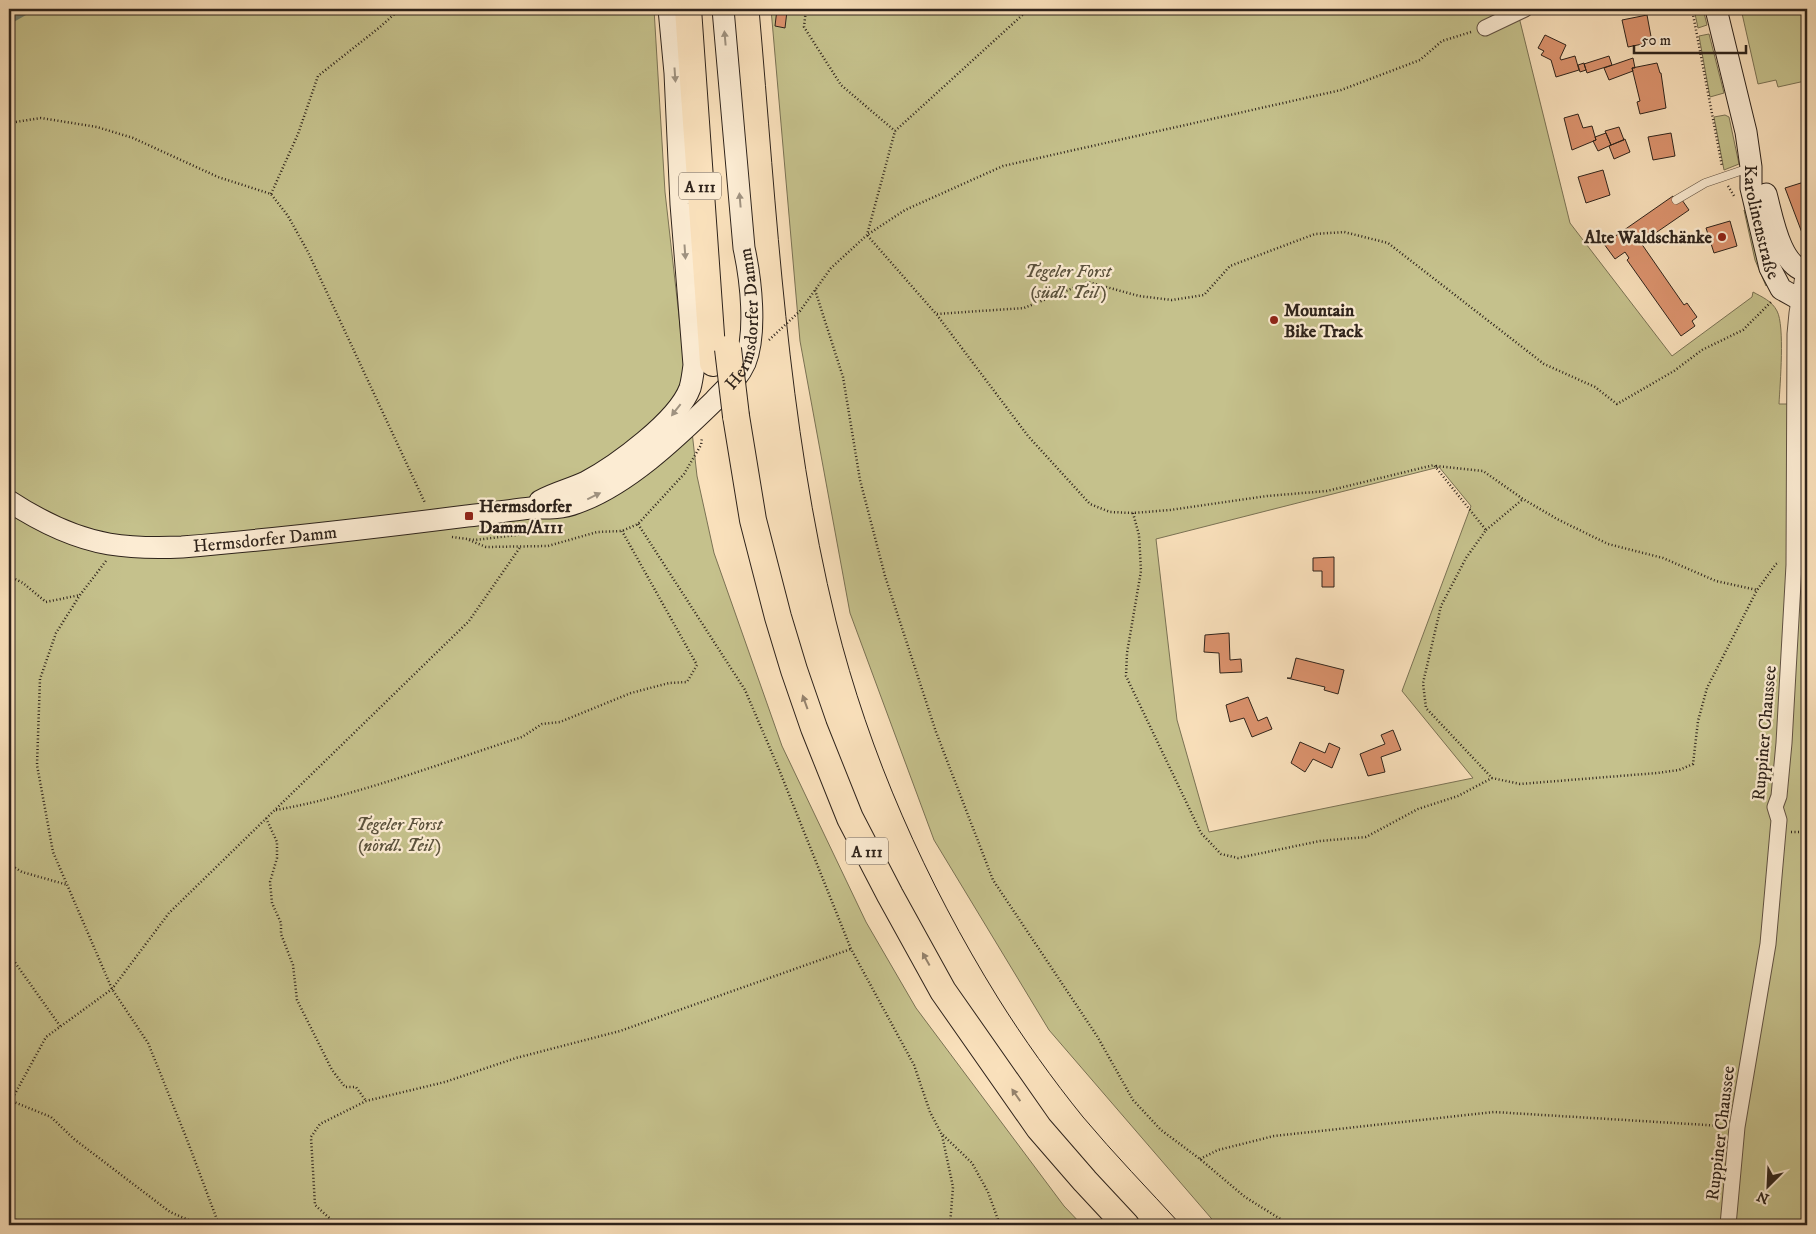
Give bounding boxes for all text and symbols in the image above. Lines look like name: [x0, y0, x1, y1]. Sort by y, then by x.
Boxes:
scale bar: [1634, 22, 1746, 54]
one-way arrow: [721, 29, 729, 45]
text: 50 m: [1641, 31, 1671, 50]
one-way arrow: [671, 67, 679, 83]
street label: Karolinenstraße: [1739, 165, 1784, 283]
road number: A 111: [679, 172, 721, 200]
one-way arrow: [736, 191, 744, 207]
place label: Alte Waldschänke: [1583, 227, 1713, 249]
marker: Alte Waldschänke: [1716, 231, 1728, 243]
one-way arrow: [681, 244, 689, 260]
street label: Hermsdorfer Damm: [721, 246, 764, 395]
park label: Tegeler Forst (südl. Teil): [1025, 261, 1113, 304]
place label: Mountain Bike Track: [1284, 300, 1364, 343]
marker: Mountain Bike Track: [1268, 314, 1280, 326]
one-way arrow: [670, 403, 681, 416]
one-way arrow: [587, 491, 601, 499]
place label: Hermsdorfer Damm/A111: [479, 496, 572, 539]
marker: Hermsdorfer Damm/A111: [463, 510, 475, 522]
street label: Hermsdorfer Damm: [192, 522, 338, 558]
street label: Ruppiner Chaussee: [1748, 665, 1782, 801]
one-way arrow: [801, 694, 809, 709]
park label: Tegeler Forst (nördl. Teil): [356, 814, 444, 857]
road number: A 111: [846, 838, 888, 864]
one-way arrow: [921, 953, 930, 966]
street label: Ruppiner Chaussee: [1702, 1065, 1740, 1202]
one-way arrow: [1011, 1088, 1021, 1101]
north arrow: [1744, 1162, 1794, 1212]
text: N: [1754, 1186, 1772, 1208]

